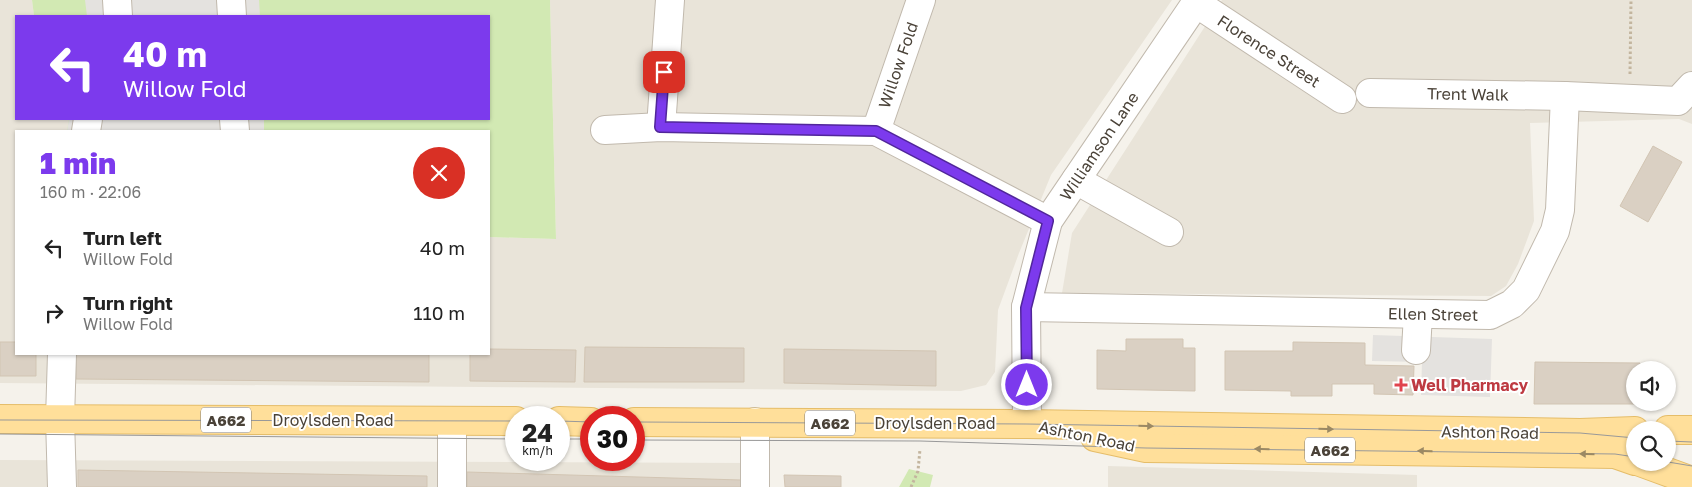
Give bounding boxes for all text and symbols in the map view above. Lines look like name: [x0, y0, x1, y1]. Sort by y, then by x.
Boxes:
street label: Florence Street: [1214, 10, 1324, 92]
street label: Willow Fold: [874, 19, 922, 111]
text: 40 m: [123, 33, 207, 75]
icon: left: [40, 35, 105, 100]
pin: [643, 51, 685, 93]
icon: arrive: [650, 58, 678, 86]
text: Willow Fold: [123, 75, 247, 102]
street label: Trent Walk: [1427, 83, 1509, 105]
street label: Williamson Lane: [1055, 88, 1143, 204]
text: 1 min: [40, 145, 116, 181]
button: close: [413, 147, 465, 199]
text: 160 m · 22:06: [40, 182, 141, 202]
text: Turn left: [83, 226, 162, 249]
icon: left: [40, 234, 68, 262]
text: 40 m: [420, 236, 465, 259]
text: Willow Fold: [83, 249, 173, 269]
text: Turn right: [83, 291, 173, 314]
icon: right: [40, 299, 68, 327]
text: 110 m: [413, 301, 465, 324]
street label: Ellen Street: [1388, 303, 1478, 325]
text: Willow Fold: [83, 314, 173, 334]
position arrow: [1000, 358, 1052, 410]
map controls: [1626, 361, 1676, 471]
button: sound: [1626, 361, 1676, 411]
place label: Well Pharmacy: [1411, 375, 1528, 395]
marker: Well Pharmacy: [1395, 379, 1407, 391]
speed limit sign: 30: [580, 406, 645, 471]
road number: A662: [201, 408, 251, 432]
street label: Droylsden Road: [272, 410, 394, 430]
road number: A662: [805, 410, 855, 436]
street label: Droylsden Road: [874, 413, 996, 433]
street label: Ashton Road: [1037, 416, 1137, 456]
text: 24: [522, 417, 553, 448]
street label: Ashton Road: [1441, 421, 1539, 443]
button: search: [1626, 421, 1676, 471]
one-way arrow: [1138, 422, 1154, 430]
one-way arrow: [1318, 425, 1334, 433]
road number: A662: [1305, 438, 1355, 462]
text: km/h: [522, 443, 553, 458]
one-way arrow: [1254, 445, 1270, 453]
one-way arrow: [1417, 447, 1433, 455]
one-way arrow: [1579, 449, 1595, 457]

